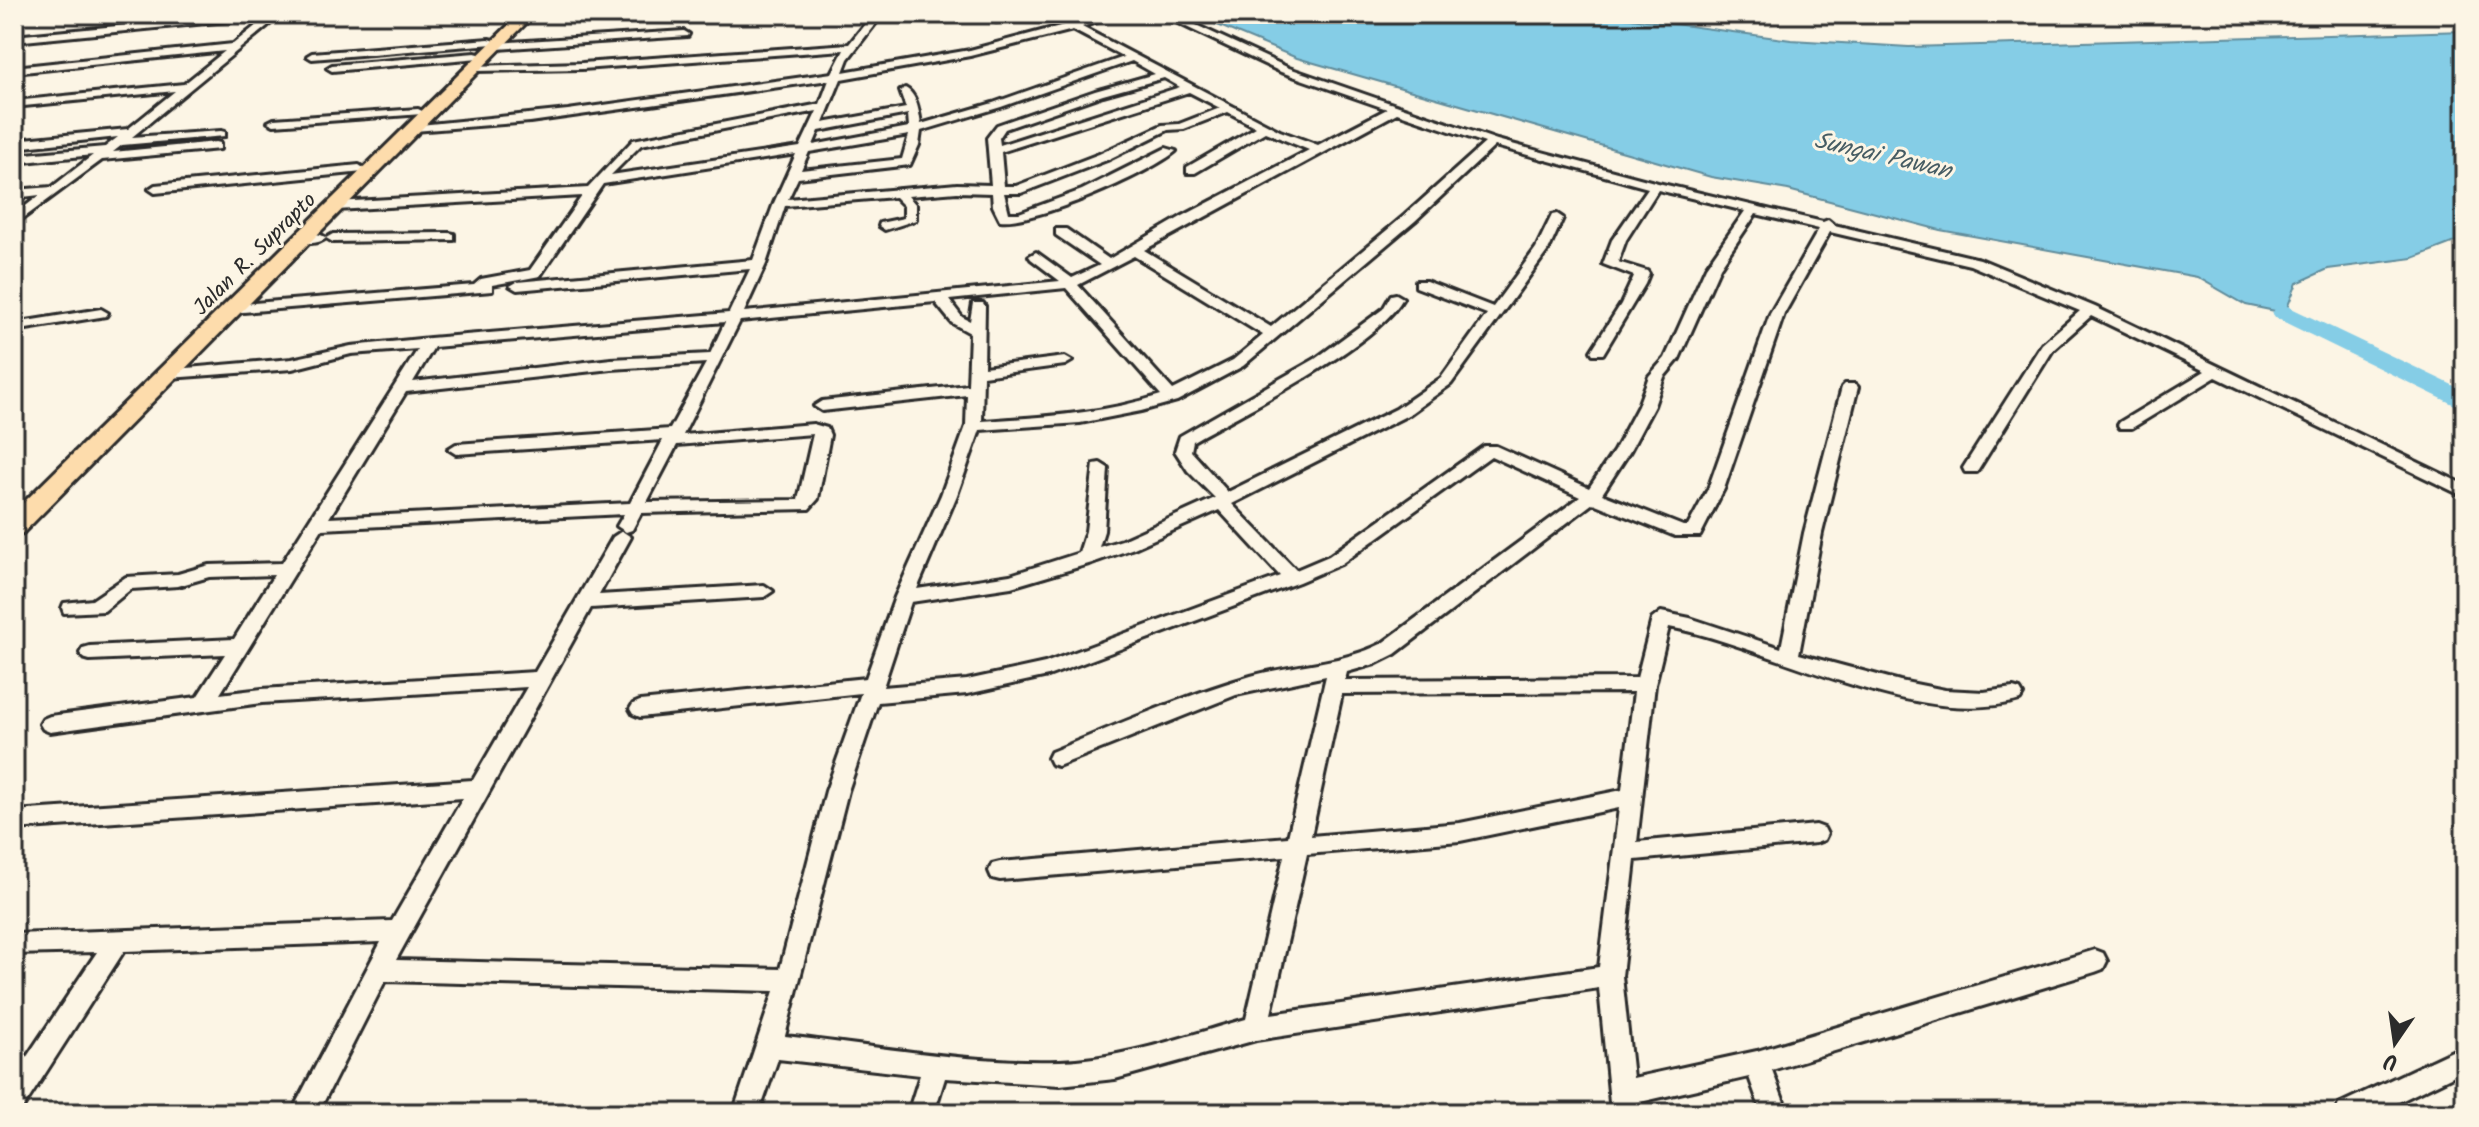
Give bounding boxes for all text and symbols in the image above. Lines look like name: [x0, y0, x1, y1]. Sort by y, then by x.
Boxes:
water label: Sungai Pawan: [1810, 122, 1957, 192]
street label: Jalan R. Suprapto: [186, 185, 326, 325]
north arrow: [2355, 1003, 2435, 1083]
text: U: [2381, 1042, 2401, 1079]

